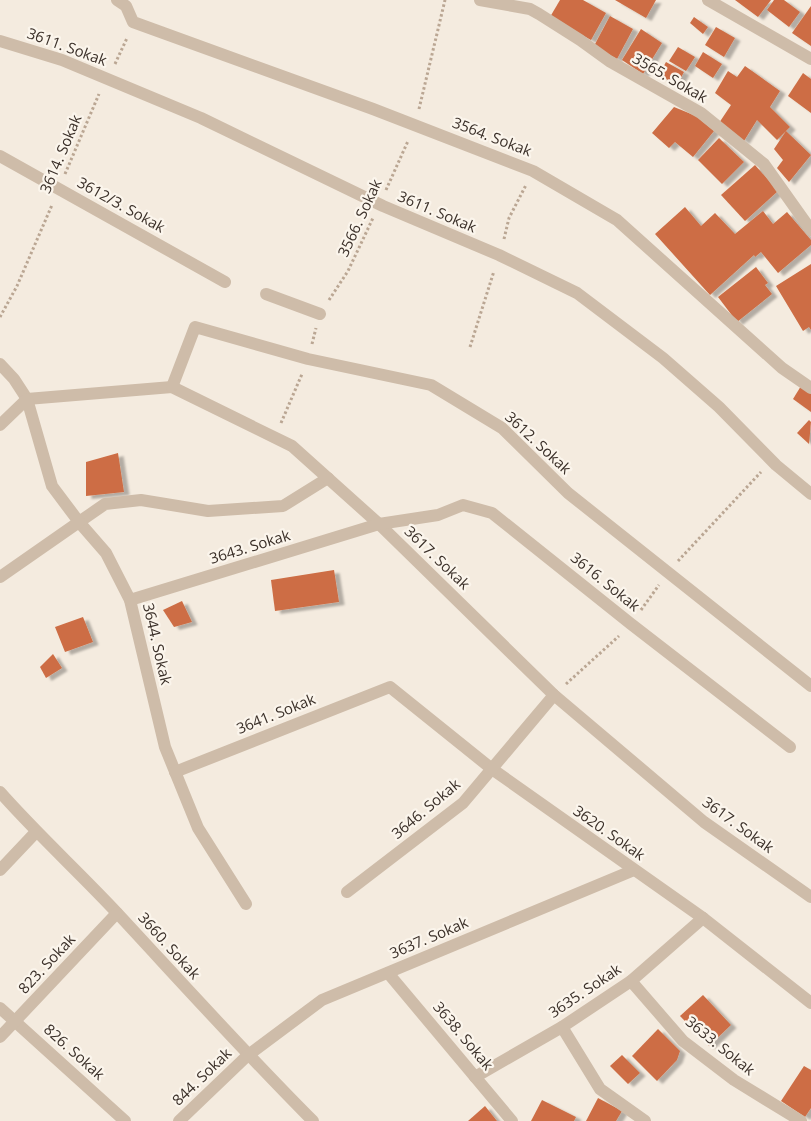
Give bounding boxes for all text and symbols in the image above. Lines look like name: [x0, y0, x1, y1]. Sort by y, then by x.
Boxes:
street label: 3611. Sokak: [25, 22, 110, 70]
street label: 3565. Sokak: [629, 48, 712, 107]
street label: 3614. Sokak: [35, 111, 86, 196]
street label: 3564. Sokak: [450, 112, 535, 160]
street label: 3612/3. Sokak: [74, 172, 169, 237]
street label: 3566. Sokak: [332, 175, 386, 260]
street label: 3611. Sokak: [395, 186, 480, 237]
street label: 3612. Sokak: [501, 406, 576, 478]
street label: 3617. Sokak: [401, 521, 475, 594]
street label: 3643. Sokak: [207, 524, 293, 568]
street label: 3616. Sokak: [567, 547, 644, 615]
street label: 3644. Sokak: [139, 601, 177, 687]
street label: 3641. Sokak: [233, 688, 318, 738]
street label: 3646. Sokak: [387, 774, 464, 843]
street label: 3617. Sokak: [699, 792, 778, 857]
street label: 3620. Sokak: [570, 800, 650, 864]
street label: 3660. Sokak: [134, 908, 205, 983]
street label: 3637. Sokak: [386, 912, 471, 963]
street label: 823. Sokak: [13, 929, 79, 998]
street label: 3635. Sokak: [544, 958, 625, 1022]
street label: 3638. Sokak: [429, 997, 498, 1074]
street label: 3633. Sokak: [682, 1011, 759, 1079]
street label: 826. Sokak: [40, 1019, 109, 1084]
street label: 844. Sokak: [167, 1043, 235, 1109]

